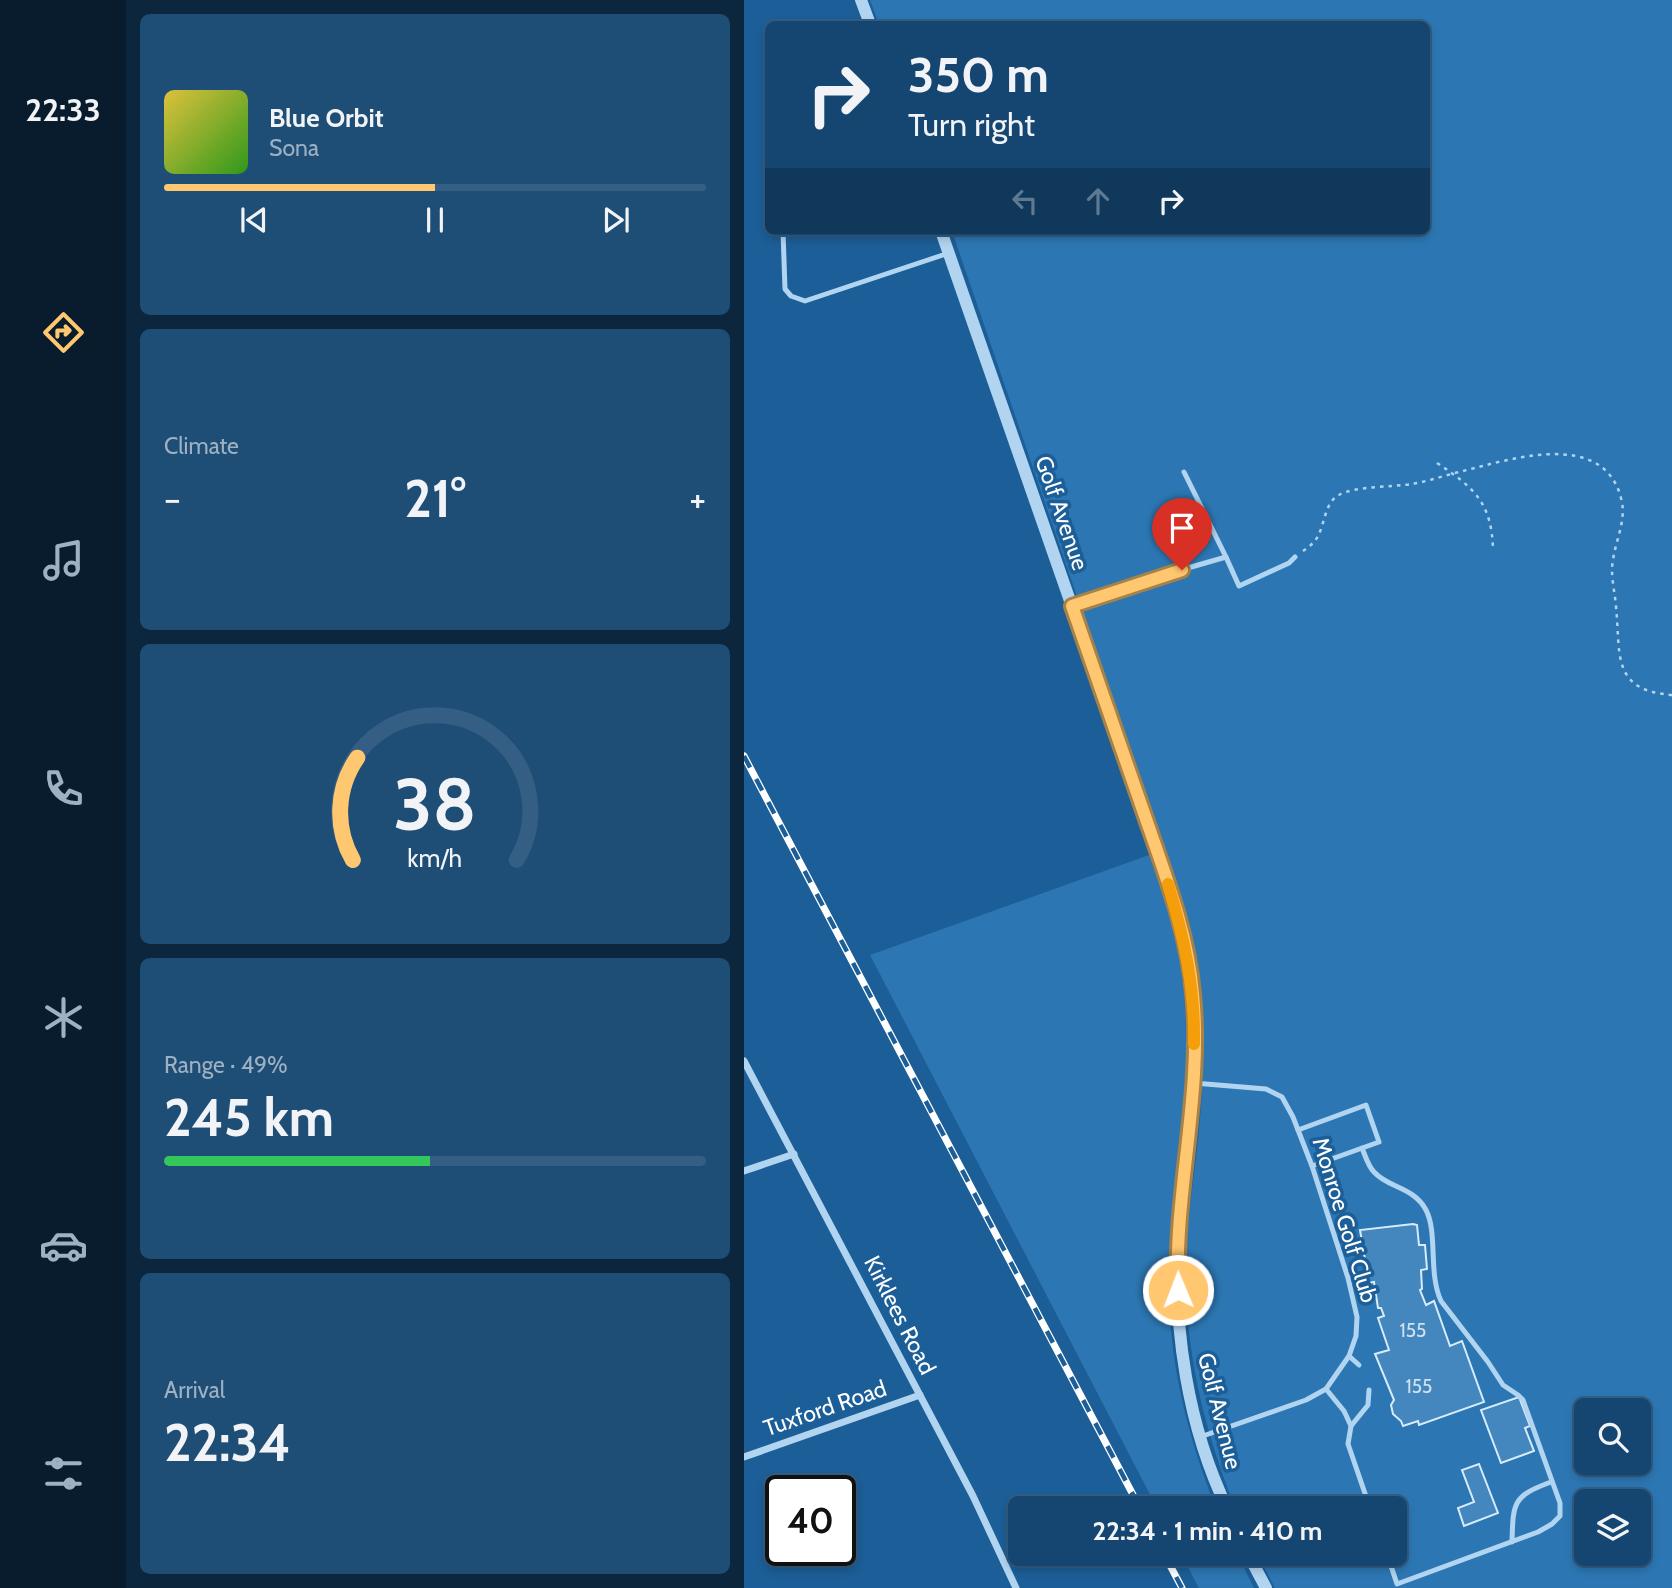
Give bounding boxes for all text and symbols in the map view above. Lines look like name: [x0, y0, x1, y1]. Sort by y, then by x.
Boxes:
text: 350 m: [908, 45, 1049, 104]
icon: right: [793, 49, 884, 140]
text: 22:33: [25, 90, 101, 129]
text: Blue Orbit: [269, 102, 384, 134]
text: Turn right: [908, 105, 1035, 144]
text: Sona: [269, 134, 319, 162]
icon: left: [1006, 182, 1044, 220]
icon: ahead: [1079, 182, 1117, 220]
icon: right: [1152, 182, 1190, 220]
icon: previous: [235, 201, 273, 239]
icon: pause: [416, 201, 454, 239]
icon: next: [597, 201, 635, 239]
icon: directions: [39, 308, 88, 357]
text: Climate: [164, 432, 239, 460]
street label: Golf Avenue: [1029, 452, 1095, 574]
text: 21°: [404, 467, 466, 530]
text: −: [164, 475, 181, 522]
text: +: [689, 475, 706, 522]
pin: [1152, 498, 1212, 570]
icon: arrive: [1163, 509, 1201, 547]
icon: music: [39, 536, 88, 585]
text: 38: [393, 760, 477, 848]
icon: phone: [39, 764, 88, 813]
text: km/h: [408, 843, 462, 873]
icon: climate: [39, 993, 88, 1042]
text: Range · 49%: [164, 1051, 288, 1079]
text: 245 km: [164, 1086, 334, 1149]
street label: Monroe Golf Club: [1307, 1134, 1383, 1306]
icon: car: [39, 1221, 88, 1270]
street label: Kirklees Road: [858, 1251, 942, 1379]
position arrow: [1141, 1253, 1215, 1327]
house number: 155: [1400, 1319, 1426, 1342]
street label: Golf Avenue: [1192, 1350, 1248, 1472]
street label: Tuxford Road: [760, 1374, 890, 1442]
house number: 155: [1406, 1375, 1432, 1398]
text: Arrival: [164, 1376, 225, 1404]
map controls: [1574, 1398, 1651, 1566]
button: search: [1574, 1398, 1651, 1475]
text: 22:34: [164, 1411, 291, 1474]
icon: filters: [39, 1449, 88, 1498]
speed limit sign: 40: [765, 1475, 856, 1566]
button: layers: [1574, 1489, 1651, 1566]
text: 22:34 · 1 min · 410 m: [1093, 1515, 1322, 1547]

